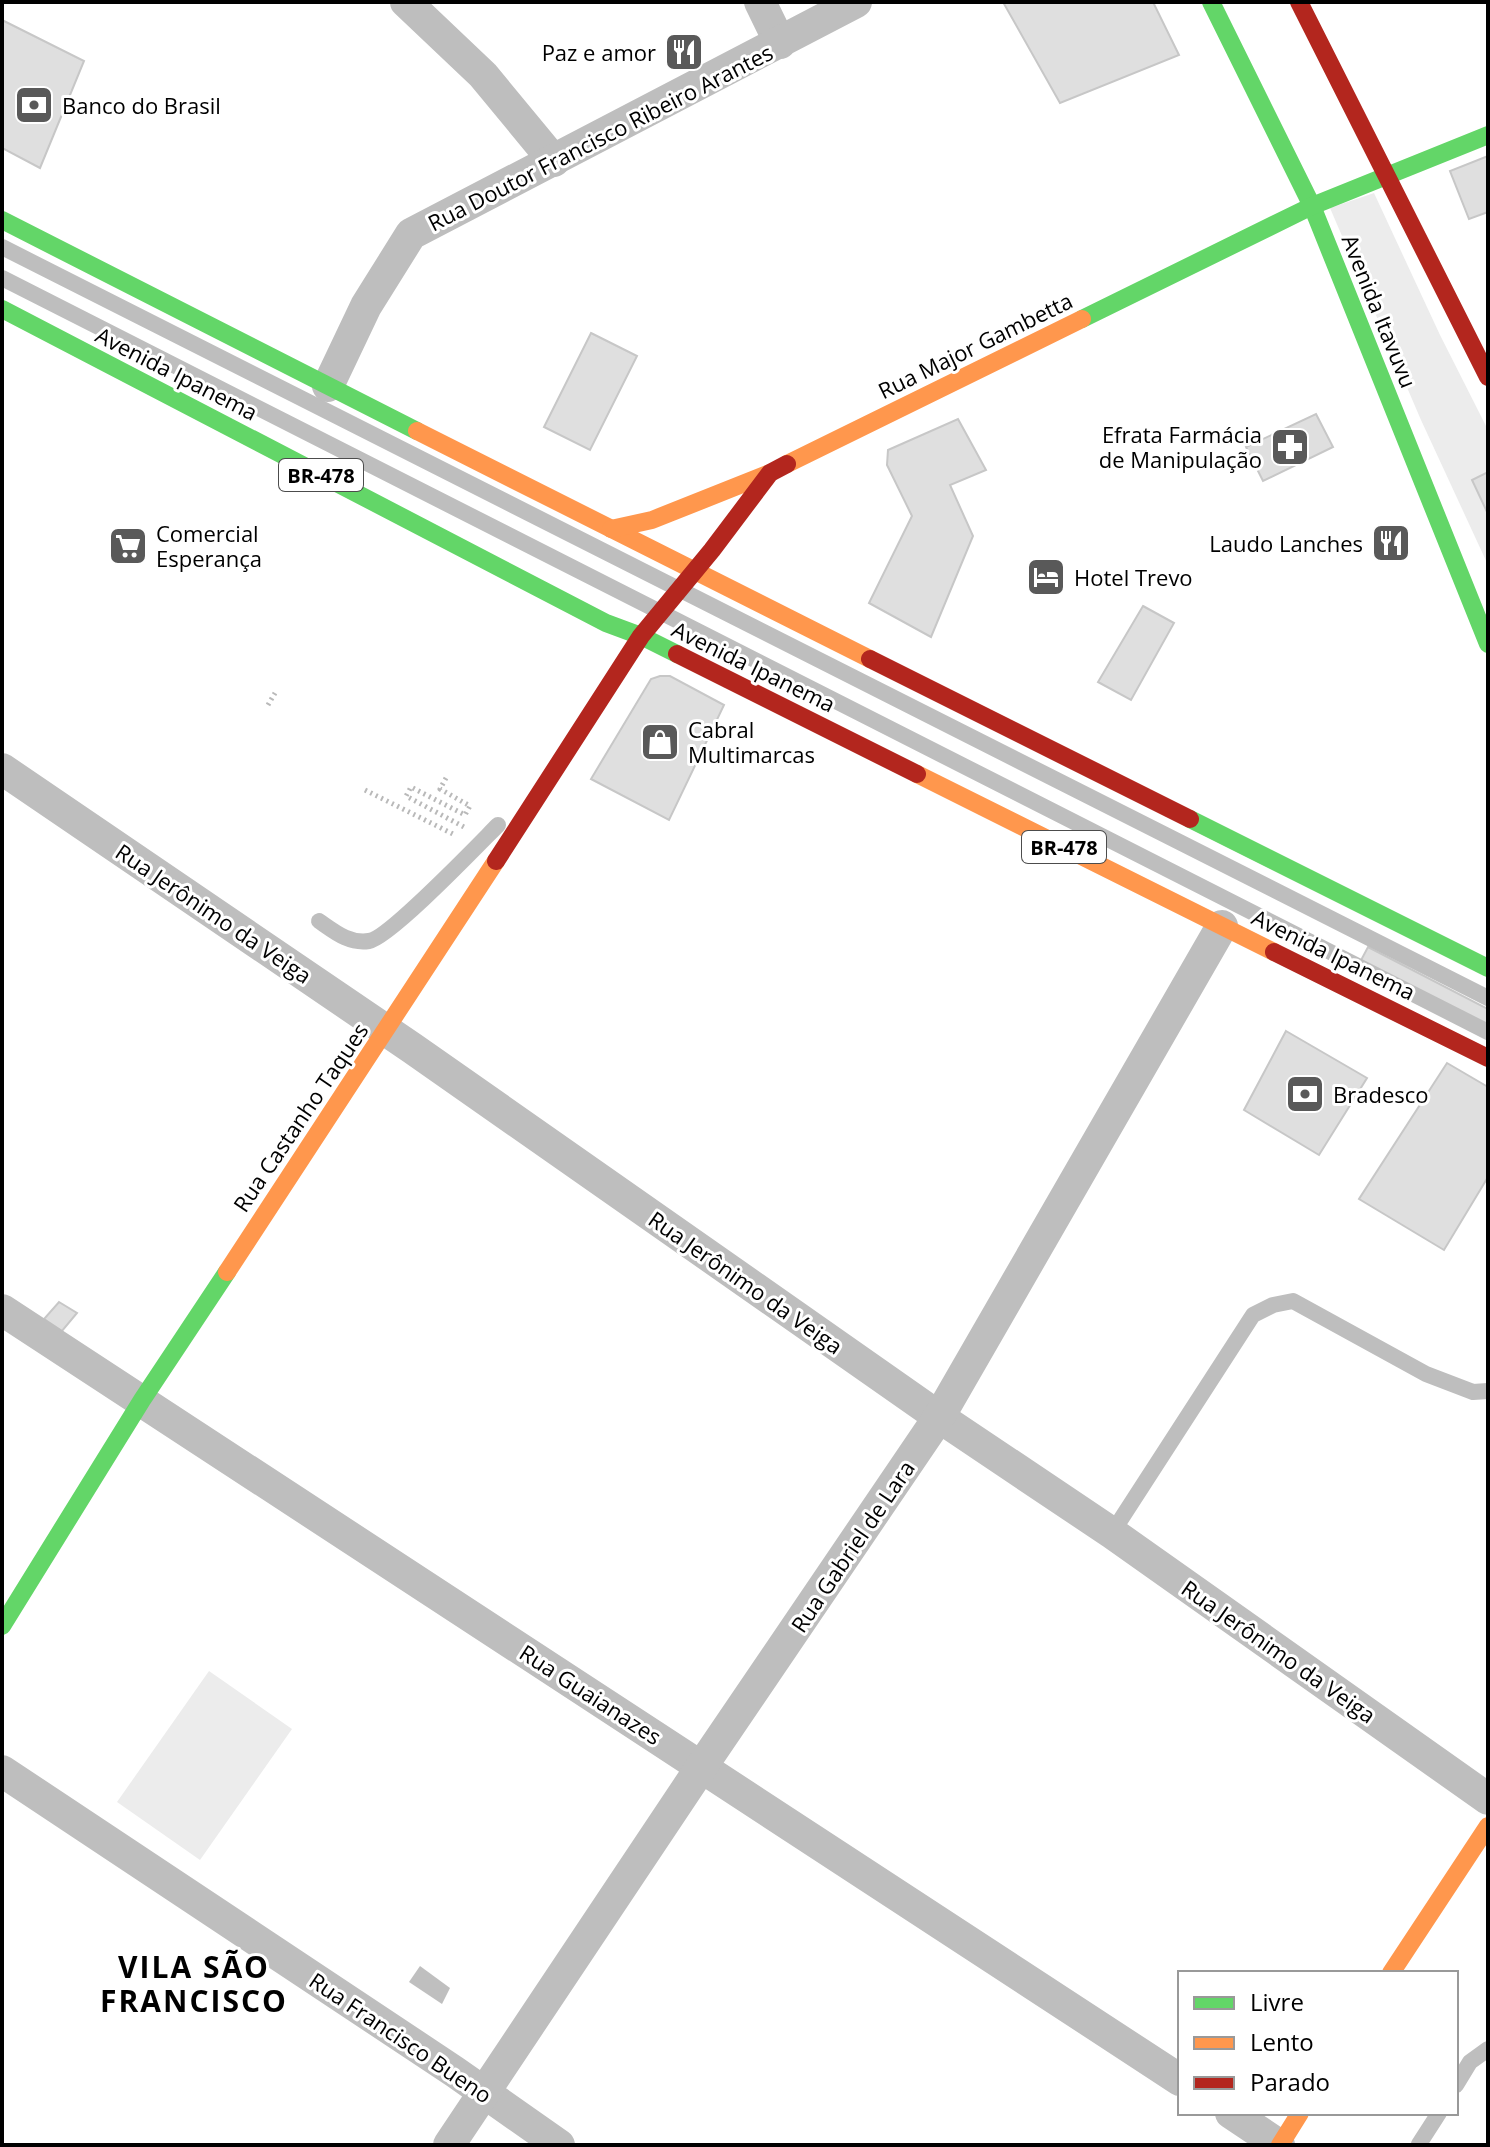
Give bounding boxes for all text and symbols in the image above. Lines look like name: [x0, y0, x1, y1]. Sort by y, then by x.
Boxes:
restaurant icon: Paz e amor: [663, 31, 705, 73]
street label: Rua Doutor Francisco Ribeiro Arantes: [422, 37, 778, 237]
place label: Paz e amor: [542, 37, 656, 67]
bank icon: Banco do Brasil: [13, 84, 55, 126]
place label: Banco do Brasil: [62, 90, 221, 120]
street label: Avenida Itavuvu: [1336, 230, 1424, 392]
street label: Rua Major Gambetta: [873, 285, 1077, 405]
street label: Avenida Ipanema: [91, 319, 263, 427]
place label: Efrata Farmácia de Manipulação: [1099, 419, 1262, 474]
pharmacy icon: Efrata Farmácia de Manipulação: [1269, 426, 1311, 468]
road number: BR-478: [279, 459, 363, 491]
place label: Comercial Esperança: [156, 518, 262, 573]
restaurant icon: Laudo Lanches: [1370, 522, 1412, 564]
supermarket icon: Comercial Esperança: [107, 525, 149, 567]
place label: Laudo Lanches: [1209, 528, 1363, 558]
hotel icon: Hotel Trevo: [1025, 556, 1067, 598]
place label: Hotel Trevo: [1074, 562, 1193, 592]
street label: Avenida Ipanema: [667, 614, 841, 718]
place label: Cabral Multimarcas: [688, 714, 815, 769]
shop icon: Cabral Multimarcas: [639, 721, 681, 763]
road number: BR-478: [1022, 831, 1106, 863]
street label: Rua Jerônimo da Veiga: [110, 836, 318, 990]
street label: Avenida Ipanema: [1247, 902, 1421, 1006]
street label: Rua Castanho Taques: [226, 1017, 374, 1217]
bank icon: Bradesco: [1284, 1073, 1326, 1115]
place label: Bradesco: [1333, 1079, 1429, 1109]
street label: Rua Jerônimo da Veiga: [643, 1204, 849, 1360]
street label: Rua Gabriel de Lara: [783, 1454, 921, 1638]
street label: Rua Jerônimo da Veiga: [1176, 1573, 1382, 1729]
street label: Rua Guaianazes: [514, 1637, 668, 1751]
district label: VILA SÃO FRANCISCO: [100, 1946, 288, 2021]
street label: Rua Francisco Bueno: [304, 1965, 498, 2109]
legend: [1178, 1971, 1458, 2115]
text: Livre: [1250, 1985, 1304, 2018]
text: Lento: [1250, 2025, 1314, 2058]
text: Parado: [1250, 2065, 1330, 2098]

